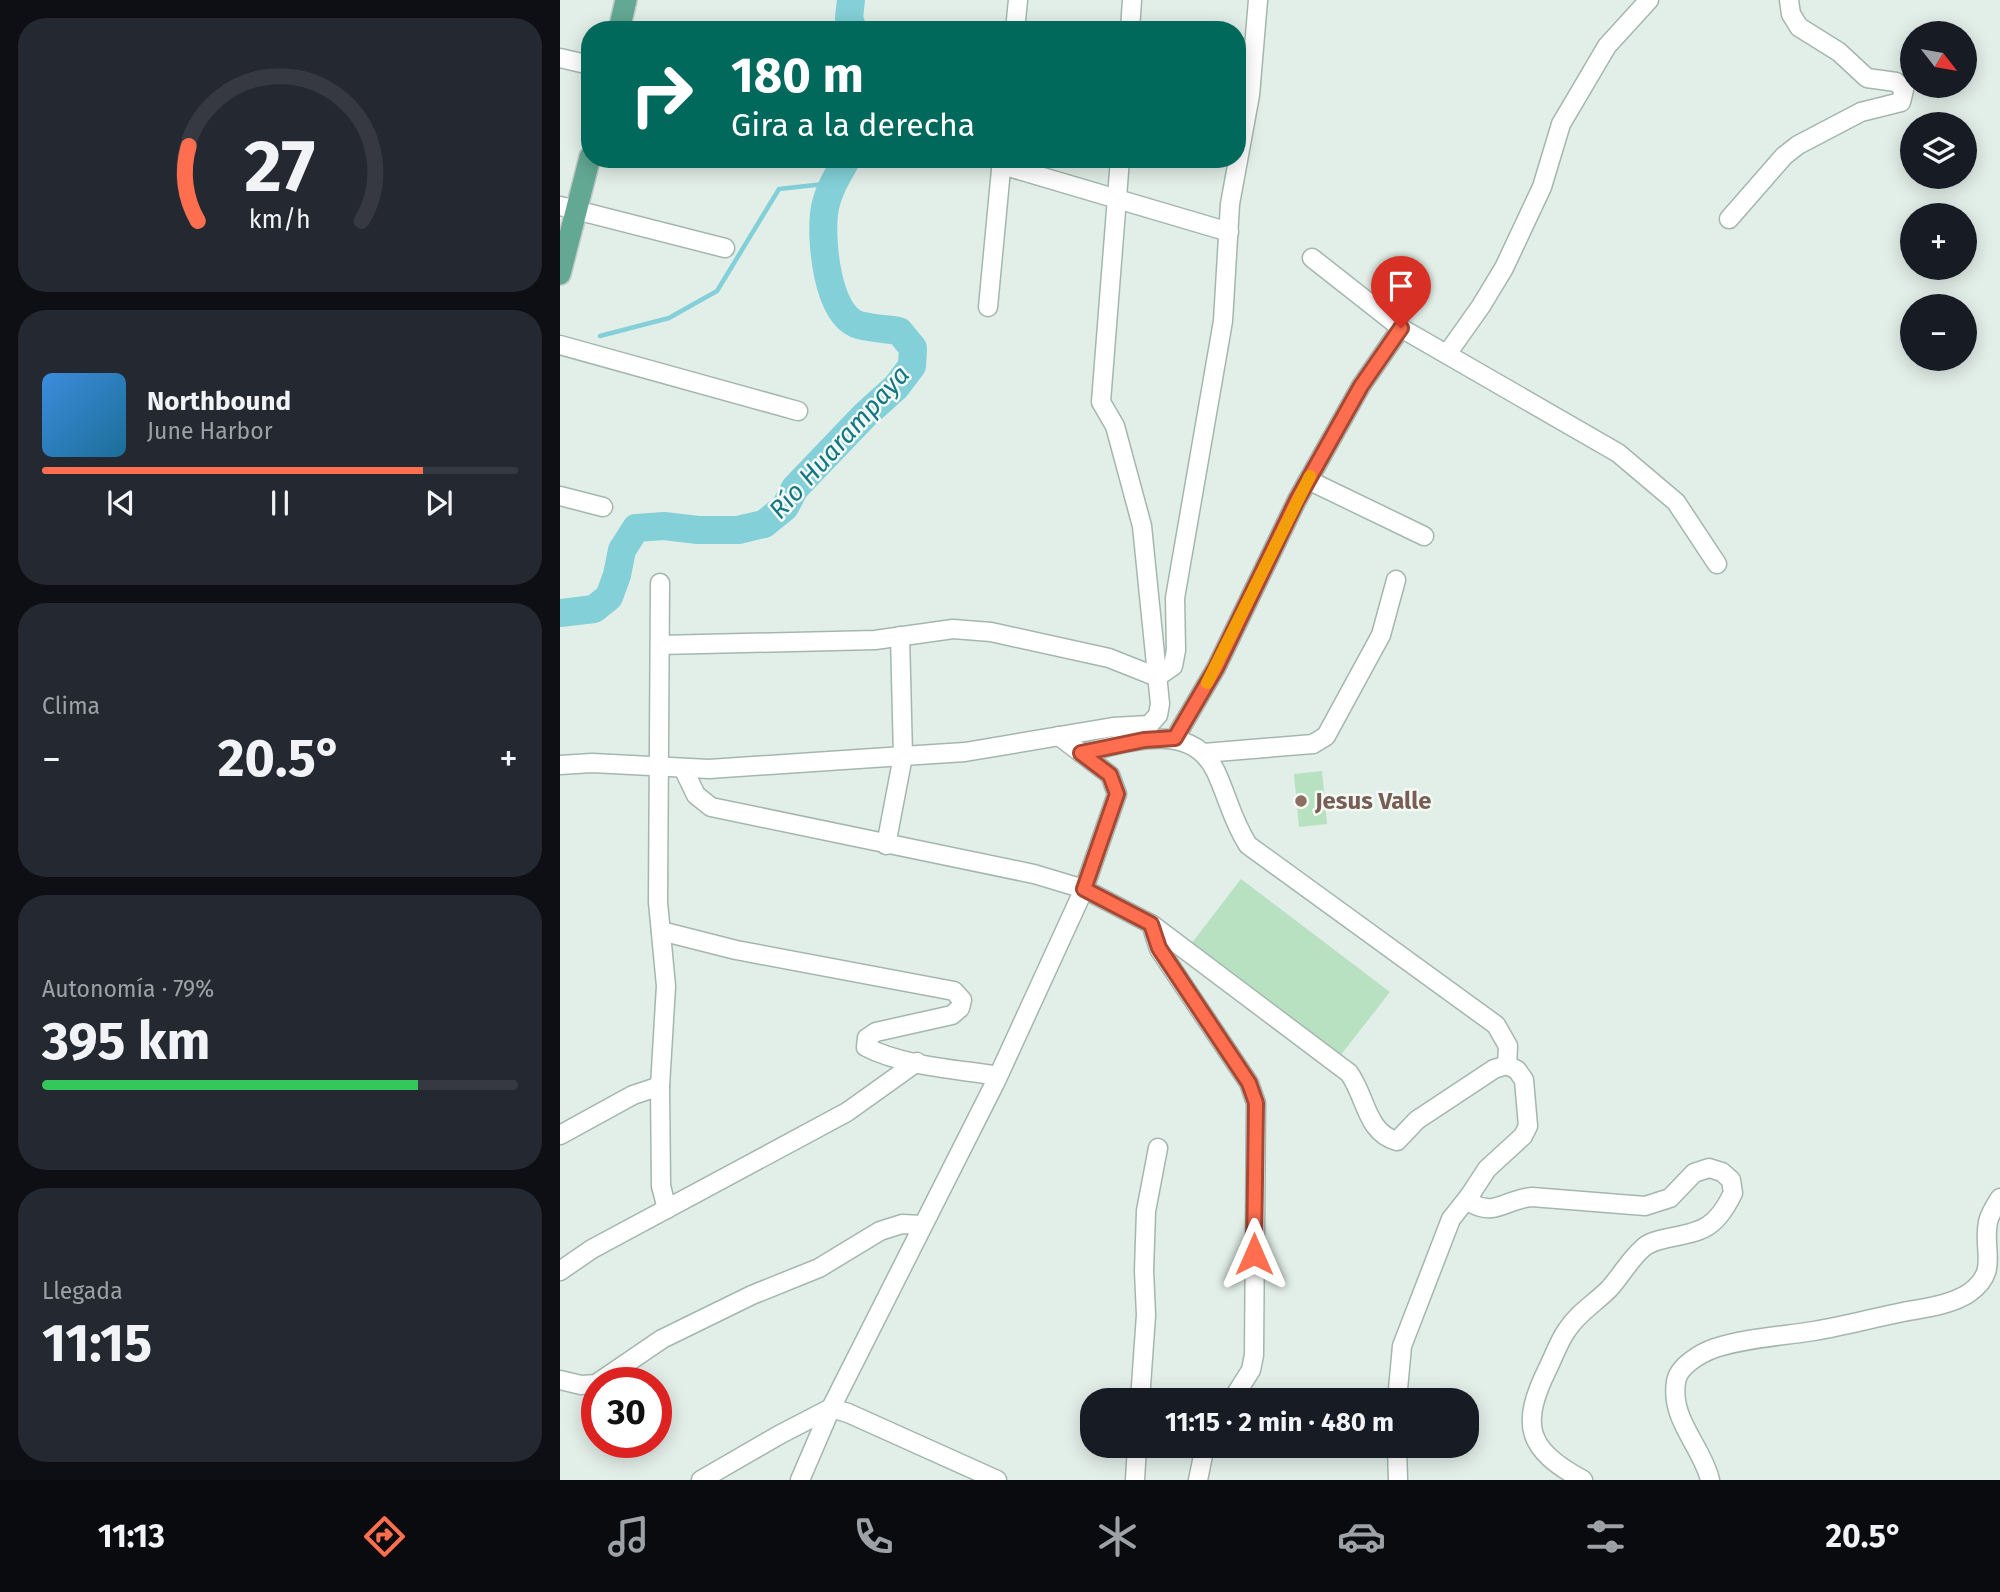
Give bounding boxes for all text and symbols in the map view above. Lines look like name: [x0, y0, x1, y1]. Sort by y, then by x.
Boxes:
north arrow: [1900, 21, 1978, 98]
map controls: [1900, 21, 1977, 371]
text: 180 m: [731, 46, 864, 105]
icon: right: [616, 49, 707, 140]
text: Gira a la derecha: [731, 106, 975, 144]
button: layers: [1900, 112, 1977, 189]
text: 27: [245, 124, 315, 211]
button: +: [1900, 203, 1977, 280]
text: km/h: [249, 205, 311, 235]
pin: [1371, 256, 1431, 328]
icon: arrive: [1382, 267, 1420, 305]
button: −: [1900, 294, 1977, 371]
water label: Río Huarampaya: [763, 360, 916, 525]
text: Northbound: [147, 386, 291, 417]
text: June Harbor: [147, 417, 273, 445]
icon: previous: [102, 484, 140, 522]
icon: pause: [261, 484, 299, 522]
icon: next: [420, 484, 458, 522]
text: Clima: [42, 692, 100, 720]
text: 20.5°: [218, 727, 342, 790]
text: −: [42, 736, 61, 782]
text: +: [499, 736, 518, 782]
place label: Jesus Valle: [1314, 787, 1431, 815]
marker: Jesus Valle: [1293, 793, 1309, 809]
text: Autonomía · 79%: [42, 975, 214, 1003]
text: 395 km: [42, 1010, 210, 1073]
position arrow: [1217, 1217, 1291, 1291]
text: Llegada: [42, 1277, 123, 1305]
text: 11:15: [42, 1312, 152, 1375]
speed limit sign: 30: [581, 1367, 672, 1458]
text: 11:15 · 2 min · 480 m: [1165, 1407, 1394, 1438]
icon: directions: [360, 1512, 409, 1561]
icon: music: [604, 1512, 653, 1561]
icon: phone: [849, 1512, 898, 1561]
icon: climate: [1093, 1512, 1142, 1561]
icon: car: [1337, 1512, 1386, 1561]
icon: filters: [1581, 1512, 1630, 1561]
text: 11:13: [98, 1517, 165, 1555]
text: 20.5°: [1826, 1517, 1902, 1555]

